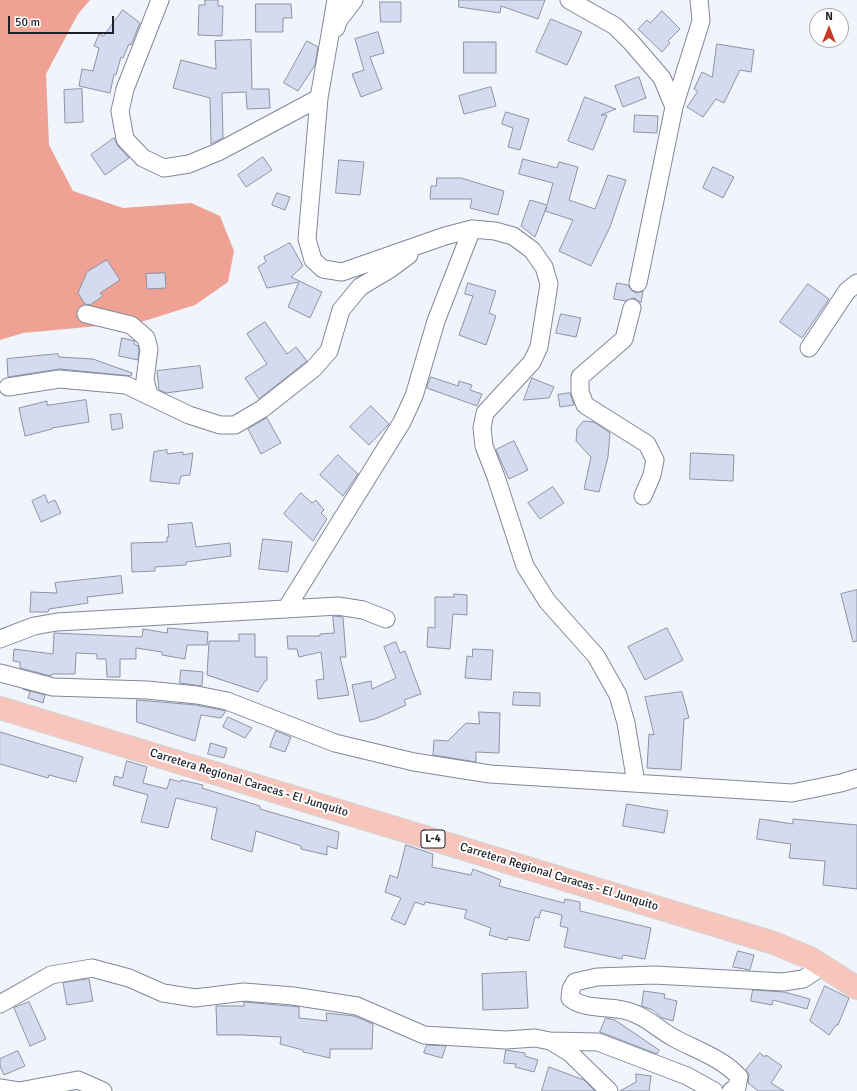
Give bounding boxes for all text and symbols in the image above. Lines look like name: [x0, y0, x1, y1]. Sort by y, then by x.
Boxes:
scale bar: [10, 8, 116, 34]
north arrow: [809, 8, 849, 48]
text: N: [825, 10, 833, 23]
text: 50 m: [15, 15, 40, 30]
street label: Carretera Regional Caracas - El Junquito: [148, 746, 350, 820]
road number: L-4: [421, 830, 445, 848]
street label: Carretera Regional Caracas - El Junquito: [458, 840, 660, 914]

